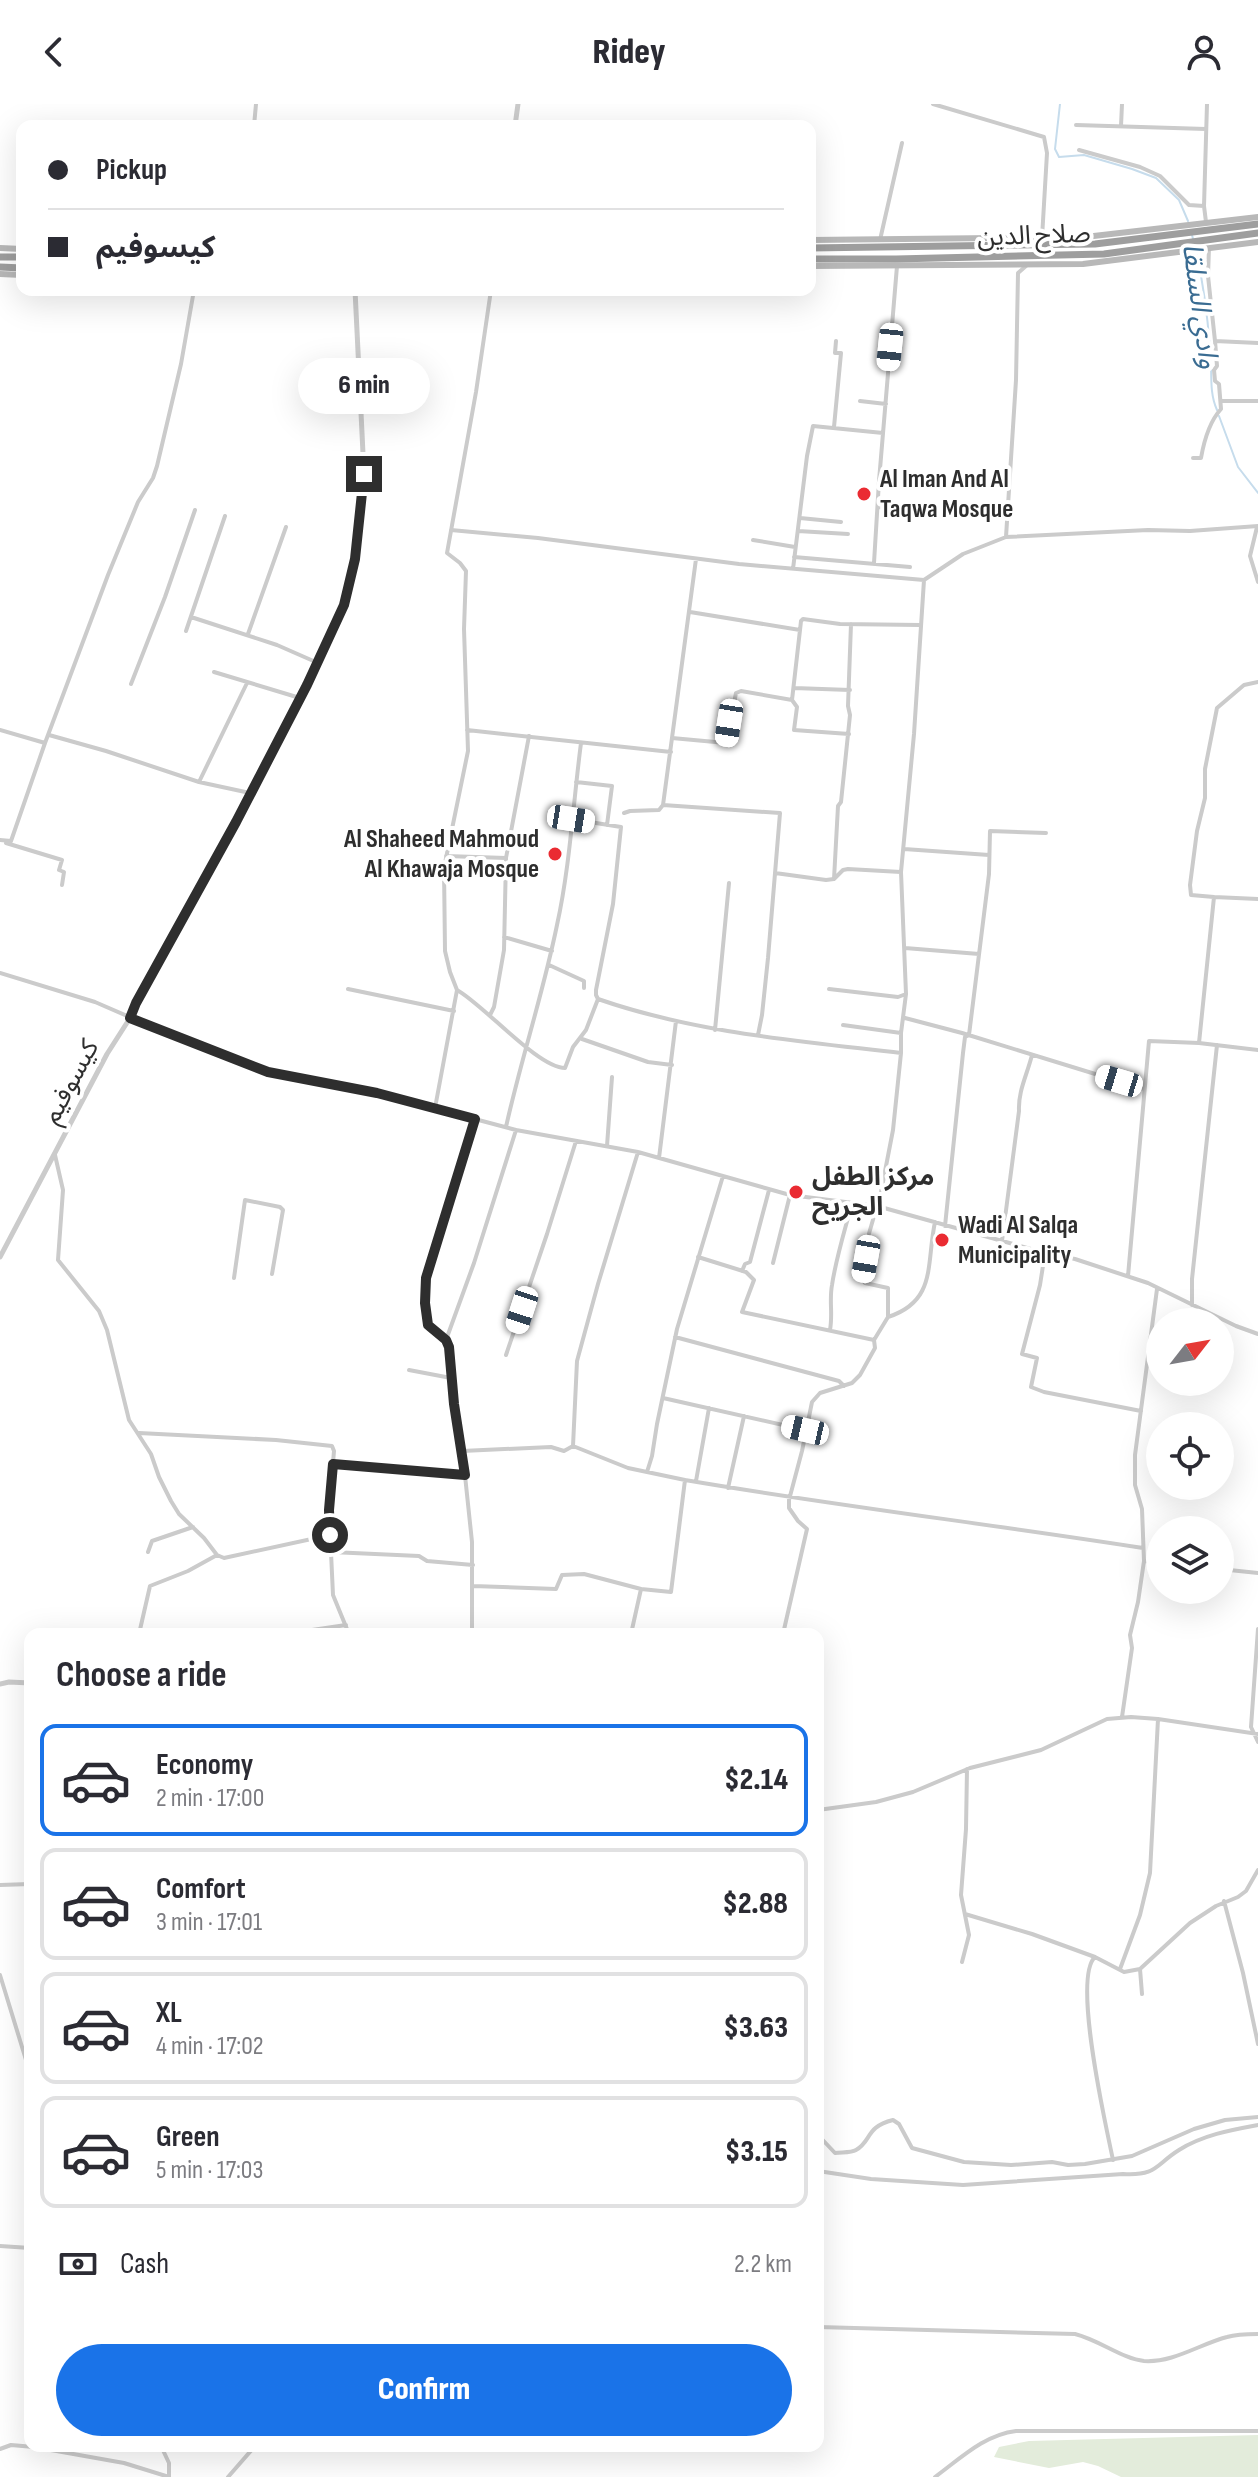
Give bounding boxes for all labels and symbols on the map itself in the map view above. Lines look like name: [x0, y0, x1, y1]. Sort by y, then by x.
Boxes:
street label: صلاح الدين: [977, 219, 1091, 255]
water label: وادي السلقا: [1170, 241, 1225, 372]
car: [876, 322, 904, 372]
callout: 6 min: [298, 358, 430, 414]
route end: [346, 456, 382, 492]
place label: Al Iman And Al Taqwa Mosque: [879, 464, 1013, 525]
marker: Al Iman And Al Taqwa Mosque: [855, 485, 873, 503]
car: [713, 697, 745, 749]
car: [545, 803, 597, 835]
place label: Al Shaheed Mahmoud Al Khawaja Mosque: [343, 824, 539, 885]
marker: Al Shaheed Mahmoud Al Khawaja Mosque: [546, 845, 564, 863]
street label: كيسوفيم: [36, 1034, 109, 1131]
car: [1093, 1063, 1145, 1099]
place label: مركز الطفل الجريح: [812, 1162, 934, 1225]
marker: مركز الطفل الجريح: [787, 1183, 805, 1201]
place label: Wadi Al Salqa Municipality: [958, 1210, 1078, 1271]
marker: Wadi Al Salqa Municipality: [933, 1231, 951, 1249]
car: [850, 1233, 882, 1285]
car: [503, 1283, 541, 1337]
north arrow: [1146, 1308, 1234, 1396]
car: [779, 1413, 831, 1447]
route start: [312, 1517, 348, 1553]

